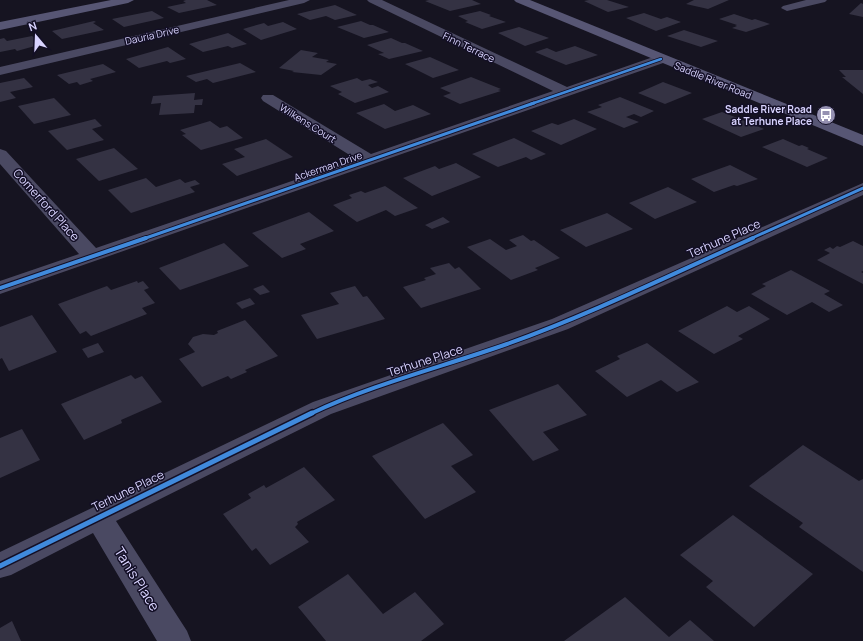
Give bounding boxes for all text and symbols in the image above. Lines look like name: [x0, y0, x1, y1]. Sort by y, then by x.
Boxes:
north arrow: [16, 16, 56, 56]
text: N: [26, 18, 39, 34]
street label: Dauria Drive: [124, 22, 181, 48]
street label: Finn Terrace: [441, 28, 497, 66]
street label: Saddle River Road: [672, 58, 754, 102]
street label: Wilkens Court: [277, 100, 339, 146]
place label: Saddle River Road at Terhune Place: [725, 102, 812, 128]
bus stop icon: Saddle River Road at Terhune Place: [815, 104, 837, 126]
street label: Ackerman Drive: [292, 148, 364, 184]
street label: Comerford Place: [9, 165, 84, 245]
street label: Terhune Place: [684, 215, 763, 262]
street label: Terhune Place: [385, 340, 465, 381]
street label: Terhune Place: [89, 466, 167, 515]
street label: Tanis Place: [110, 543, 165, 614]

